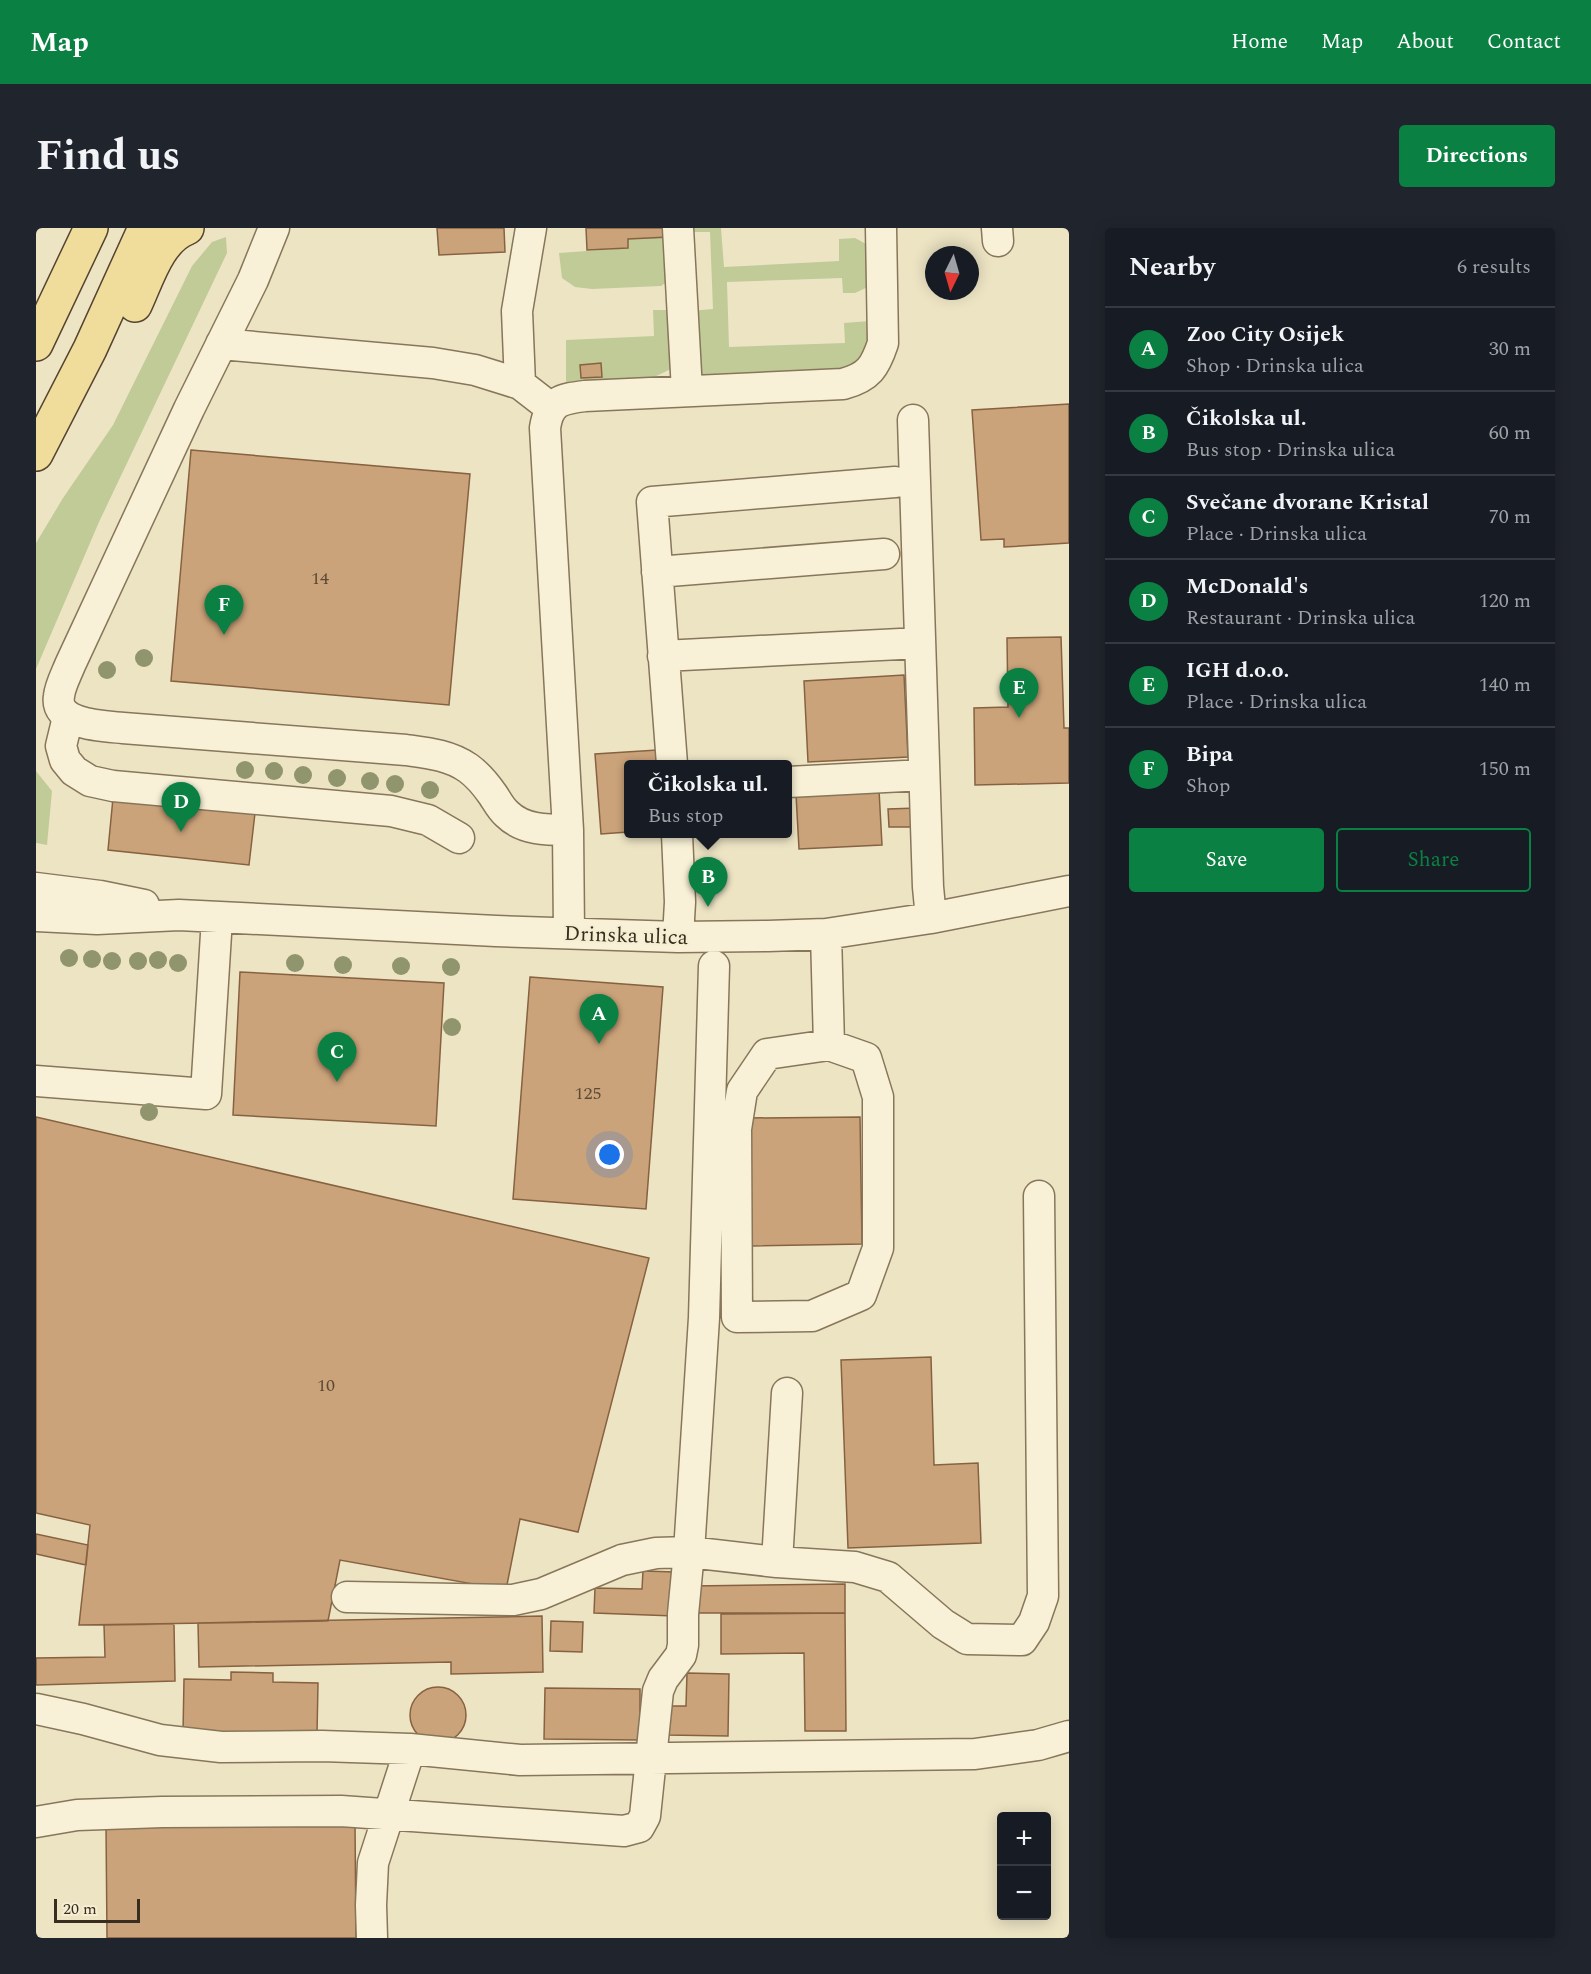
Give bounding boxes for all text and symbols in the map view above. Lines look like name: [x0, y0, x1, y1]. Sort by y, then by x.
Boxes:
text: Map: [30, 21, 89, 64]
text: Home: [1231, 26, 1288, 58]
text: Map: [1321, 26, 1363, 58]
text: About: [1396, 26, 1454, 58]
text: Contact: [1487, 26, 1561, 58]
text: Find us: [36, 125, 180, 188]
button: Directions: [1399, 125, 1555, 187]
north arrow: [925, 246, 979, 300]
text: Nearby: [1129, 247, 1215, 287]
text: 6 results: [1457, 252, 1531, 282]
text: Zoo City Osijek: [1186, 318, 1344, 351]
text: A: [1141, 334, 1156, 364]
text: 30 m: [1489, 334, 1531, 364]
text: Shop · Drinska ulica: [1186, 351, 1364, 381]
text: Čikolska ul.: [1186, 402, 1307, 435]
text: B: [1141, 418, 1156, 448]
text: 60 m: [1489, 418, 1531, 448]
text: Bus stop · Drinska ulica: [1186, 435, 1395, 465]
text: Svečane dvorane Kristal: [1186, 486, 1429, 519]
text: C: [1141, 502, 1156, 532]
text: 70 m: [1489, 502, 1531, 532]
text: Place · Drinska ulica: [1186, 519, 1367, 549]
house number: 14: [311, 565, 329, 592]
text: McDonald's: [1186, 570, 1308, 603]
pin: F: [204, 586, 243, 635]
text: D: [1140, 586, 1157, 616]
text: 120 m: [1479, 586, 1531, 616]
text: Restaurant · Drinska ulica: [1186, 603, 1415, 633]
text: IGH d.o.o.: [1186, 654, 1289, 687]
pin: E: [1000, 668, 1038, 718]
text: E: [1142, 670, 1155, 700]
text: 140 m: [1479, 670, 1531, 700]
text: Place · Drinska ulica: [1186, 687, 1367, 717]
text: Bipa: [1186, 738, 1233, 771]
text: F: [1142, 754, 1155, 784]
text: 150 m: [1479, 754, 1531, 784]
popup: [624, 760, 792, 838]
text: Čikolska ul.: [648, 768, 768, 801]
text: Shop: [1186, 771, 1230, 801]
pin: D: [162, 782, 200, 832]
text: Bus stop: [648, 801, 723, 831]
button: Save: [1129, 828, 1324, 892]
button: Share: [1336, 828, 1531, 892]
pin: B: [688, 858, 728, 907]
street label: Drinska ulica: [563, 918, 689, 954]
pin: A: [580, 994, 618, 1044]
pin: C: [318, 1032, 356, 1082]
house number: 125: [575, 1080, 602, 1107]
your location: [595, 1140, 624, 1169]
house number: 10: [317, 1372, 335, 1399]
map controls: [997, 1812, 1051, 1920]
button: +: [997, 1812, 1051, 1866]
button: −: [997, 1866, 1051, 1920]
scale bar: [54, 1896, 140, 1924]
text: 20 m: [63, 1897, 97, 1921]

